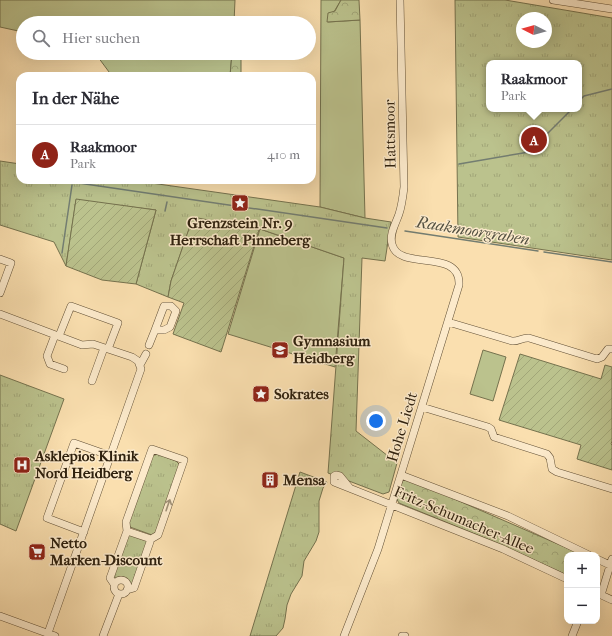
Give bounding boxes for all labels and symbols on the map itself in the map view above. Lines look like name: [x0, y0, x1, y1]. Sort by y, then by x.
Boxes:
north arrow: [516, 12, 552, 48]
street label: Hattsmoor: [380, 99, 400, 169]
pin: A: [521, 125, 547, 155]
place icon: Grenzstein Nr. 9 Herrschaft Pinneberg: [230, 193, 250, 213]
water label: Raakmoorgraben: [414, 212, 531, 249]
place label: Grenzstein Nr. 9 Herrschaft Pinneberg: [170, 214, 311, 249]
place label: Gymnasium Heidberg: [293, 332, 371, 367]
school or university icon: Gymnasium Heidberg: [270, 340, 290, 360]
place icon: Sokrates: [251, 384, 271, 404]
place label: Sokrates: [274, 385, 329, 403]
street label: Hohe Liedt: [383, 389, 421, 464]
your location: [366, 411, 386, 431]
place label: Asklepios Klinik Nord Heidberg: [34, 447, 140, 482]
hospital icon: Asklepios Klinik Nord Heidberg: [12, 455, 32, 475]
building icon: Mensa: [260, 470, 280, 490]
place label: Mensa: [282, 471, 326, 489]
street label: Fritz-Schumacher-Allee: [391, 482, 537, 558]
one-way arrow: [165, 499, 172, 512]
place label: Netto Marken-Discount: [49, 534, 163, 569]
supermarket icon: Netto Marken-Discount: [27, 542, 47, 562]

